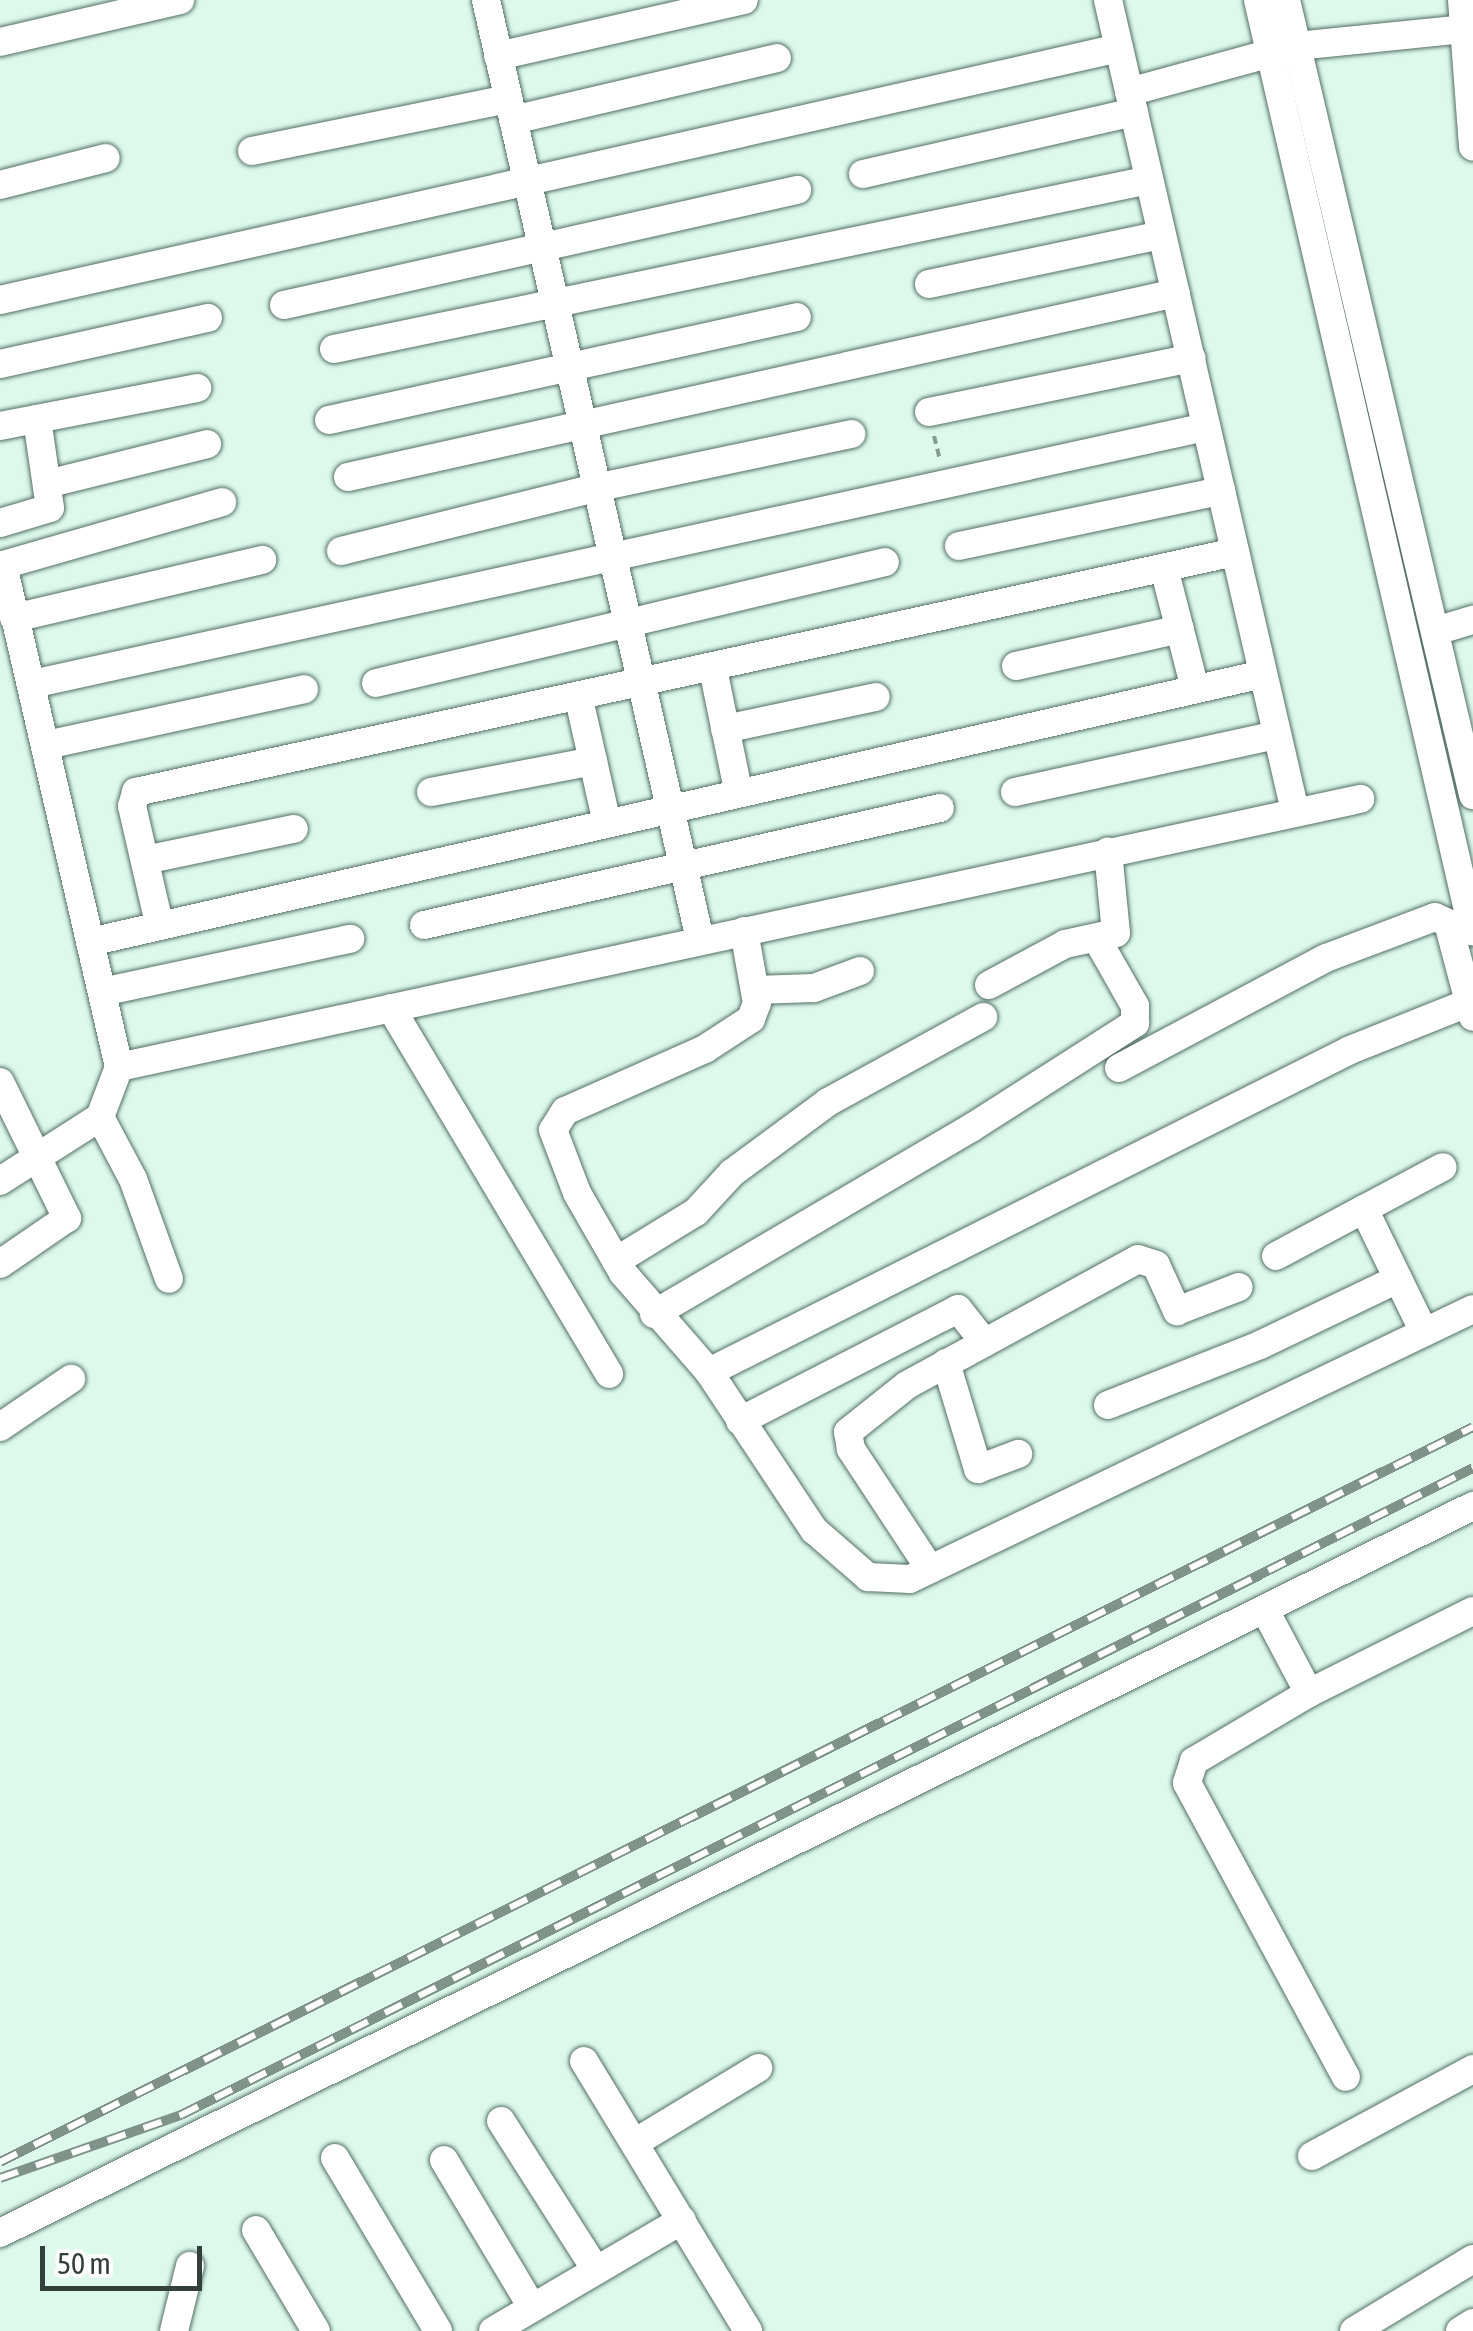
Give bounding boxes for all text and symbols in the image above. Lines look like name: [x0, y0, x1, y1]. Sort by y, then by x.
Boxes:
scale bar: [45, 2226, 208, 2288]
text: 50 m: [57, 2246, 111, 2280]

